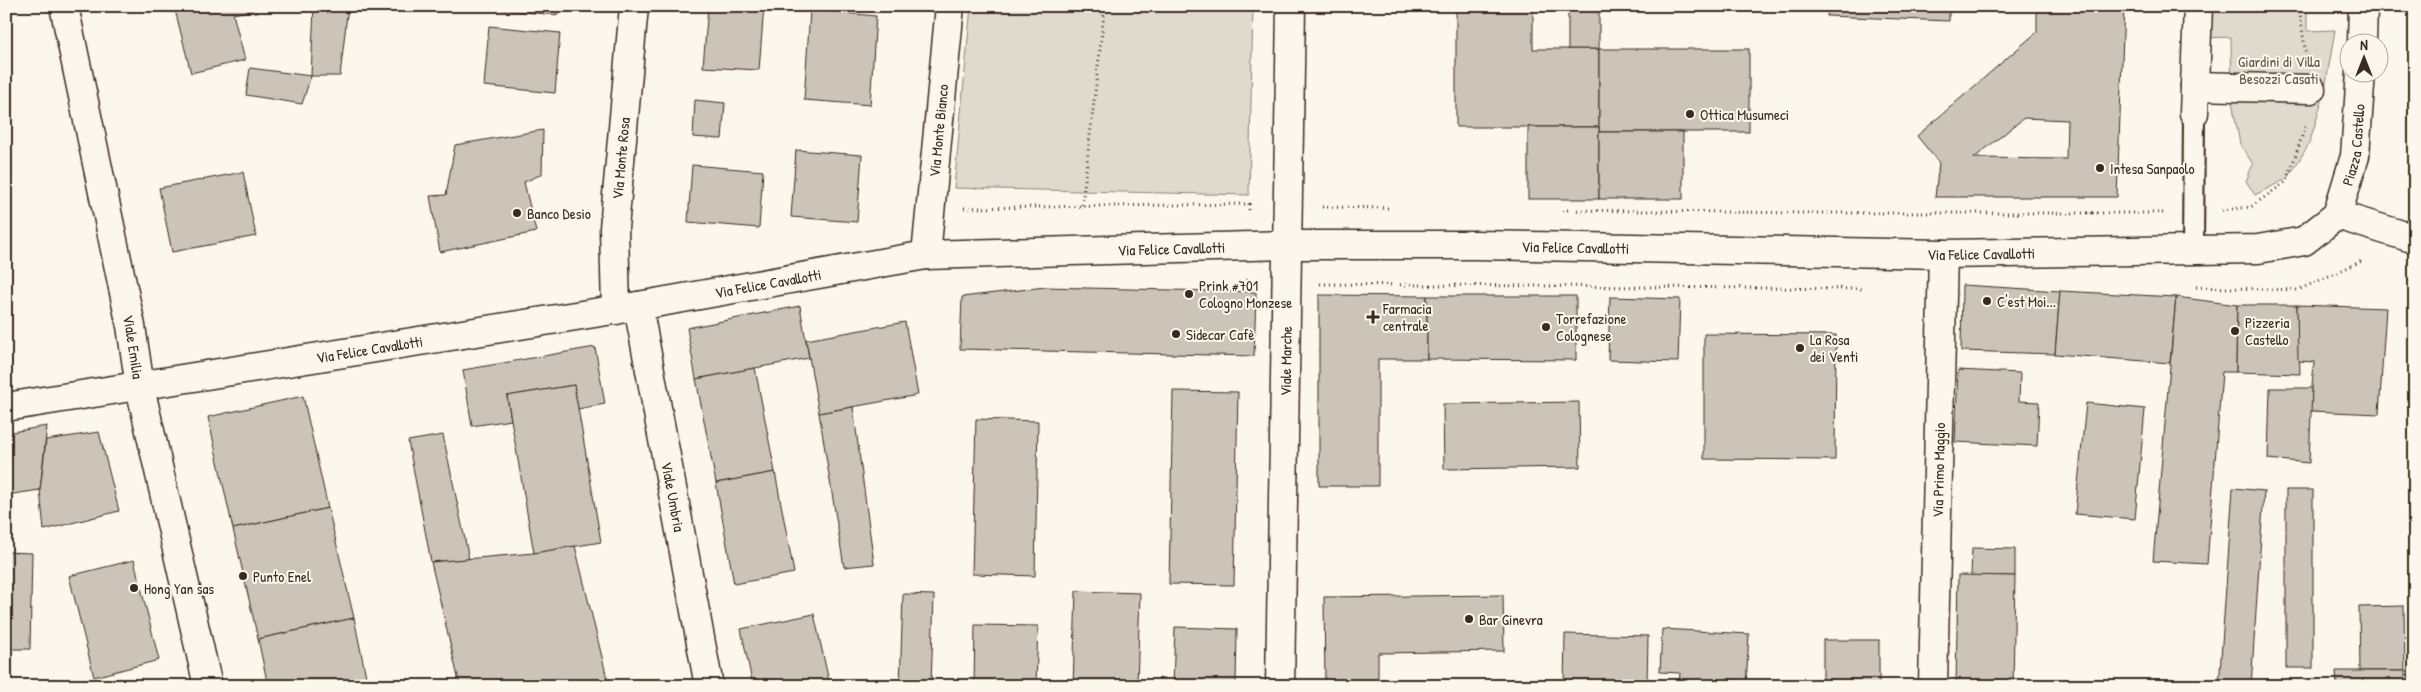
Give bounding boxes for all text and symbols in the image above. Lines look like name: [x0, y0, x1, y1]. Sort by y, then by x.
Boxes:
north arrow: [2338, 32, 2388, 82]
text: N: [2360, 35, 2368, 54]
park label: Giardini di Villa Besozzi Casati: [2238, 51, 2320, 89]
street label: Via Monte Bianco: [923, 83, 953, 178]
street label: Piazza Castello: [2336, 103, 2369, 188]
place label: Ottica Musumeci: [1700, 104, 1789, 125]
marker: Ottica Musumeci: [1684, 108, 1696, 120]
street label: Via Monte Rosa: [606, 116, 634, 200]
place label: Intesa Sanpaolo: [2110, 158, 2194, 179]
marker: Intesa Sanpaolo: [2094, 162, 2106, 174]
place label: Banco Desio: [527, 203, 591, 224]
marker: Banco Desio: [511, 207, 523, 219]
street label: Via Felice Cavallotti: [1521, 235, 1629, 258]
street label: Via Felice Cavallotti: [1117, 236, 1226, 260]
street label: Via Felice Cavallotti: [1927, 242, 2035, 265]
street label: Via Felice Cavallotti: [713, 263, 823, 303]
place label: Prink #701 Cologno Monzese: [1199, 275, 1292, 313]
marker: Prink #701 Cologno Monzese: [1183, 288, 1195, 300]
place label: C'est Moi...: [1997, 291, 2056, 312]
marker: C'est Moi...: [1981, 295, 1993, 307]
place label: Farmacia centrale: [1382, 298, 1432, 336]
place label: Torrefazione Colognese: [1556, 308, 1626, 346]
marker: Farmacia centrale: [1367, 311, 1379, 323]
place label: Pizzeria Castello: [2245, 312, 2290, 350]
street label: Viale Emilia: [118, 313, 149, 380]
marker: Torrefazione Colognese: [1540, 321, 1552, 333]
place label: Sidecar Cafè: [1186, 324, 1254, 345]
marker: Pizzeria Castello: [2229, 325, 2241, 337]
street label: Viale Marche: [1274, 326, 1296, 396]
marker: Sidecar Cafè: [1170, 328, 1182, 340]
place label: La Rosa dei Venti: [1810, 329, 1858, 367]
street label: Via Felice Cavallotti: [315, 330, 424, 368]
marker: La Rosa dei Venti: [1794, 342, 1806, 354]
street label: Via Primo Maggio: [1926, 422, 1950, 518]
street label: Viale Umbria: [657, 460, 690, 534]
place label: Punto Enel: [253, 566, 311, 587]
marker: Punto Enel: [237, 570, 249, 582]
place label: Hong Yan sas: [144, 578, 214, 599]
marker: Hong Yan sas: [128, 582, 140, 594]
place label: Bar Ginevra: [1479, 609, 1543, 630]
marker: Bar Ginevra: [1463, 613, 1475, 625]

